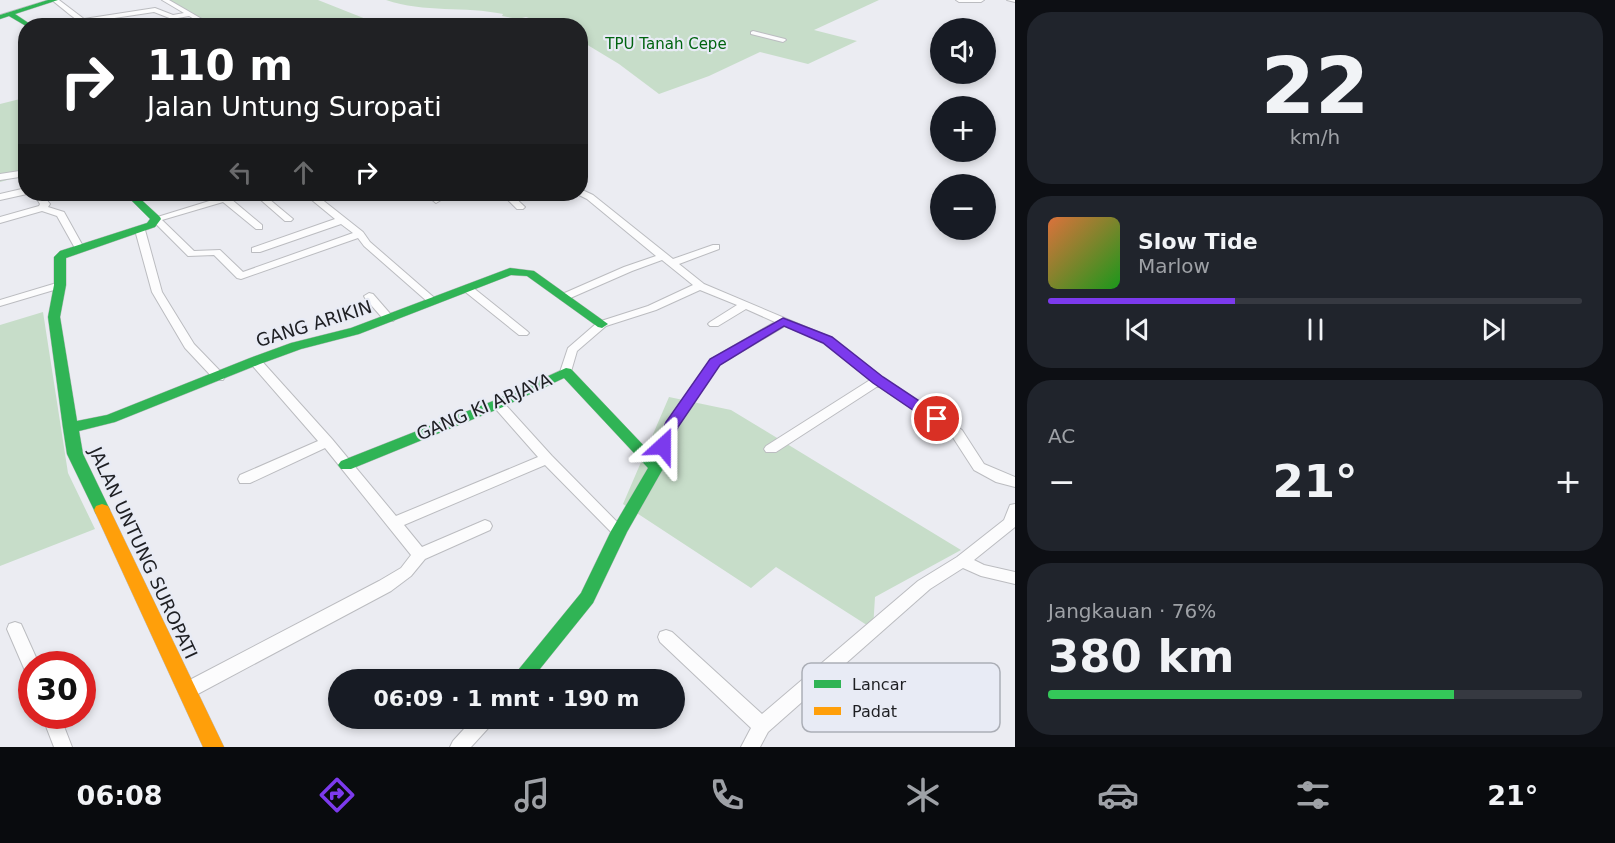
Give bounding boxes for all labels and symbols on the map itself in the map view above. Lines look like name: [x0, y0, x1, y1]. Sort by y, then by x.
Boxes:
park label: TPU Tanah Cepe: [604, 35, 727, 53]
street label: GANG ARIKIN: [253, 296, 374, 351]
street label: GANG KI ARJAYA: [413, 368, 555, 445]
pin: [911, 393, 962, 444]
position arrow: [631, 414, 695, 478]
street label: JALAN UNTUNG SUROPATI: [85, 443, 202, 662]
speed limit sign: 30: [18, 651, 96, 729]
legend: [802, 663, 1000, 732]
text: Lancar: [852, 675, 906, 694]
text: Padat: [852, 702, 897, 721]

